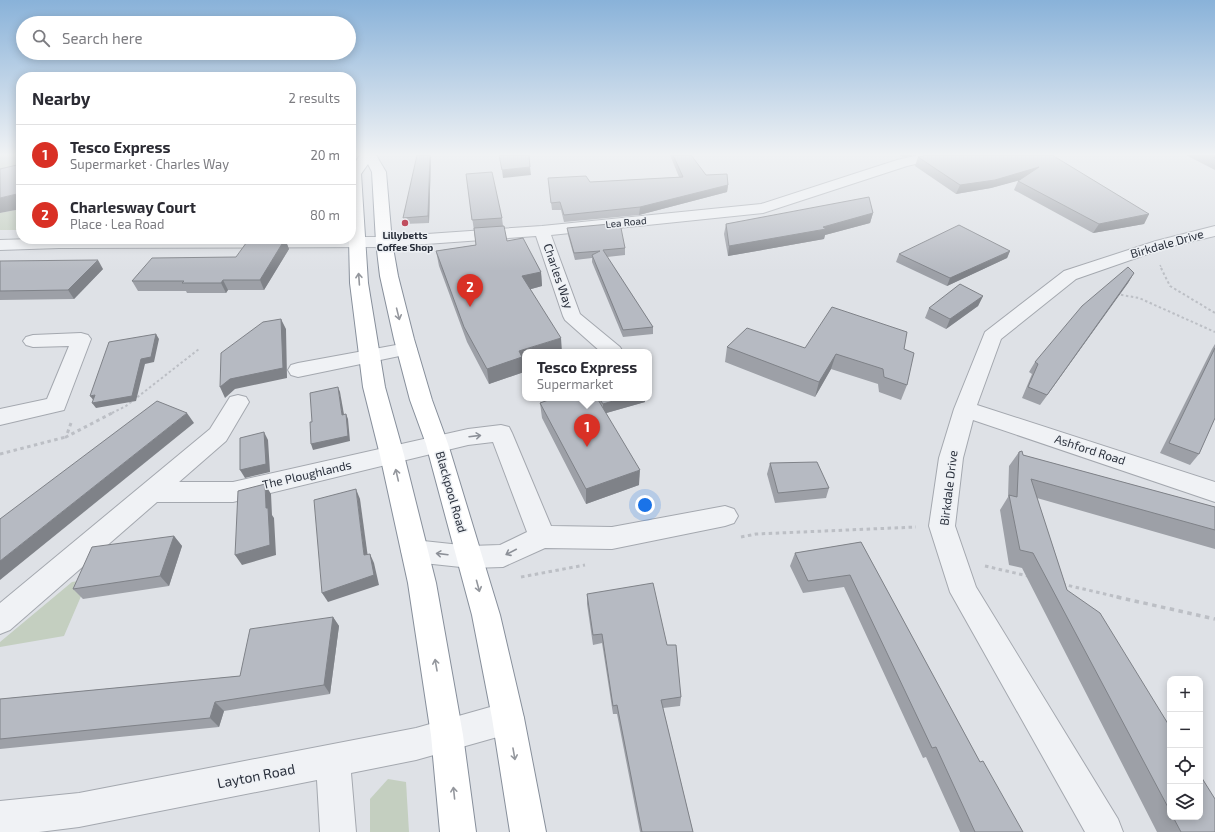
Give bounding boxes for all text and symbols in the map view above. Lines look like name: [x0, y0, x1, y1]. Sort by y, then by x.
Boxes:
search box: [16, 16, 356, 60]
icon: search: [30, 27, 52, 49]
text: Search here: [62, 29, 143, 47]
text: Nearby: [32, 88, 90, 108]
text: 2 results: [288, 90, 340, 106]
text: Tesco Express: [70, 138, 170, 156]
text: 1: [42, 147, 48, 163]
text: 20 m: [311, 147, 340, 163]
text: Supermarket · Charles Way: [70, 156, 229, 172]
text: Charlesway Court: [70, 198, 196, 216]
text: 2: [41, 207, 49, 223]
text: 80 m: [310, 207, 340, 223]
street label: Lea Road: [605, 214, 647, 230]
text: Place · Lea Road: [70, 216, 164, 232]
marker: Lillybetts Coffee Shop: [400, 218, 410, 228]
street label: Birkdale Drive: [1128, 226, 1205, 260]
place label: Lillybetts Coffee Shop: [377, 229, 433, 253]
street label: Charles Way: [541, 241, 577, 311]
one-way arrow: [355, 273, 362, 286]
pin: 2: [457, 274, 483, 307]
one-way arrow: [395, 307, 402, 320]
popup: [522, 349, 652, 401]
text: Tesco Express: [537, 358, 637, 376]
text: Supermarket: [537, 376, 613, 392]
pin: 1: [574, 414, 600, 447]
street label: Ashford Road: [1053, 431, 1128, 467]
one-way arrow: [468, 432, 481, 440]
street label: Birkdale Drive: [936, 449, 960, 526]
street label: Blackpool Road: [434, 450, 470, 534]
street label: The Ploughlands: [261, 457, 353, 491]
one-way arrow: [393, 469, 400, 482]
your location: [635, 495, 655, 515]
one-way arrow: [505, 549, 517, 556]
one-way arrow: [436, 550, 449, 558]
one-way arrow: [474, 579, 482, 592]
one-way arrow: [431, 658, 439, 671]
map controls: [1167, 676, 1203, 820]
button: +: [1167, 676, 1203, 712]
button: −: [1167, 712, 1203, 748]
one-way arrow: [511, 747, 519, 760]
button: locate: [1167, 748, 1203, 784]
street label: Layton Road: [215, 760, 296, 791]
button: layers: [1167, 784, 1203, 820]
one-way arrow: [450, 787, 457, 800]

